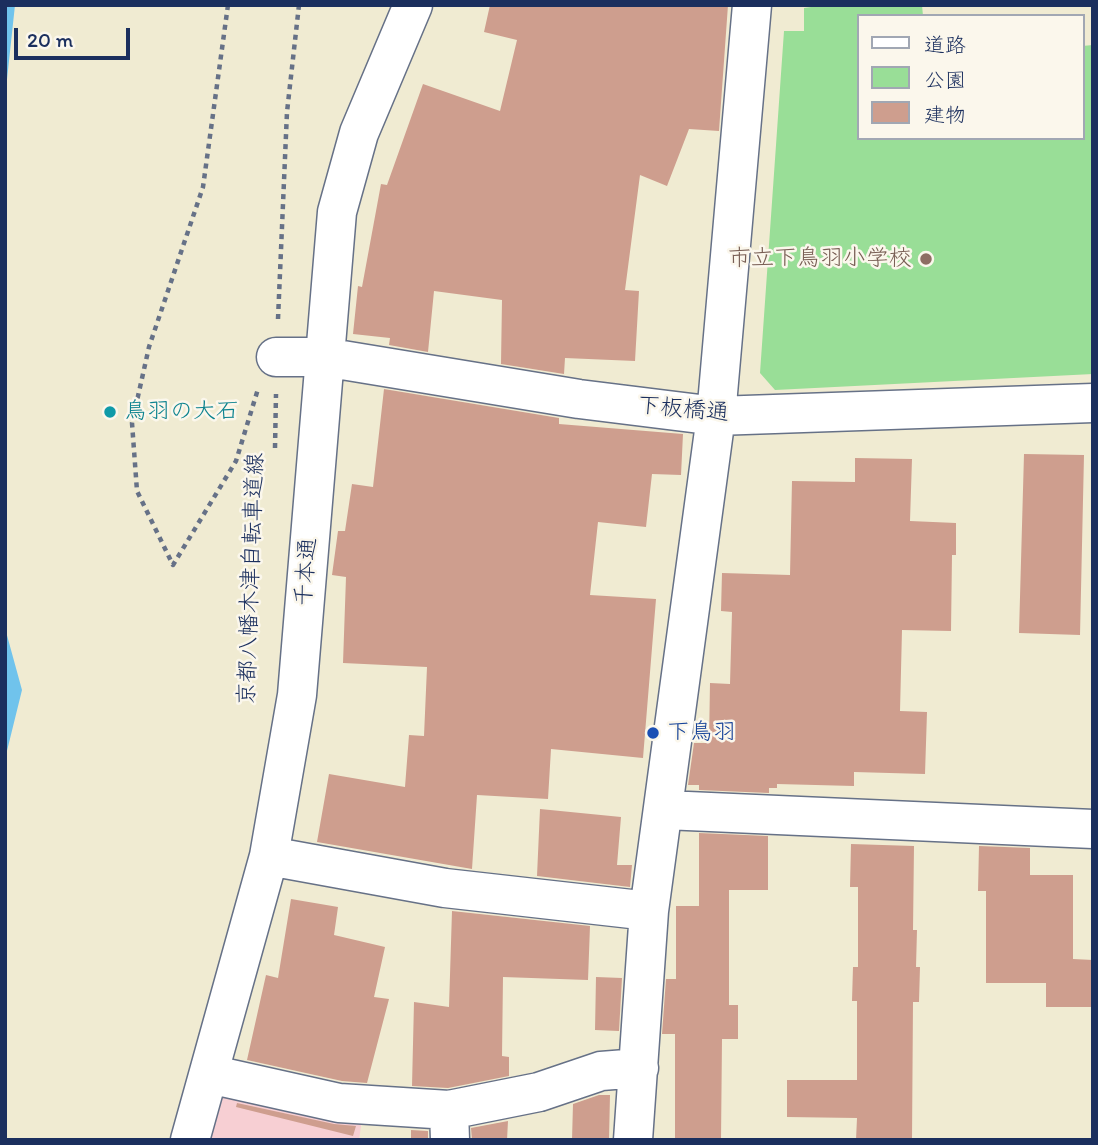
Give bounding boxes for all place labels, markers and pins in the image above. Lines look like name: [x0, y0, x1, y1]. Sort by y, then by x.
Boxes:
place label: 市立下鳥羽小学校: [728, 245, 912, 273]
marker: 市立下鳥羽小学校: [918, 251, 934, 267]
place label: 鳥羽の大石: [124, 398, 239, 426]
marker: 鳥羽の大石: [102, 404, 118, 420]
place label: 下鳥羽: [667, 719, 736, 747]
marker: 下鳥羽: [645, 725, 661, 741]

